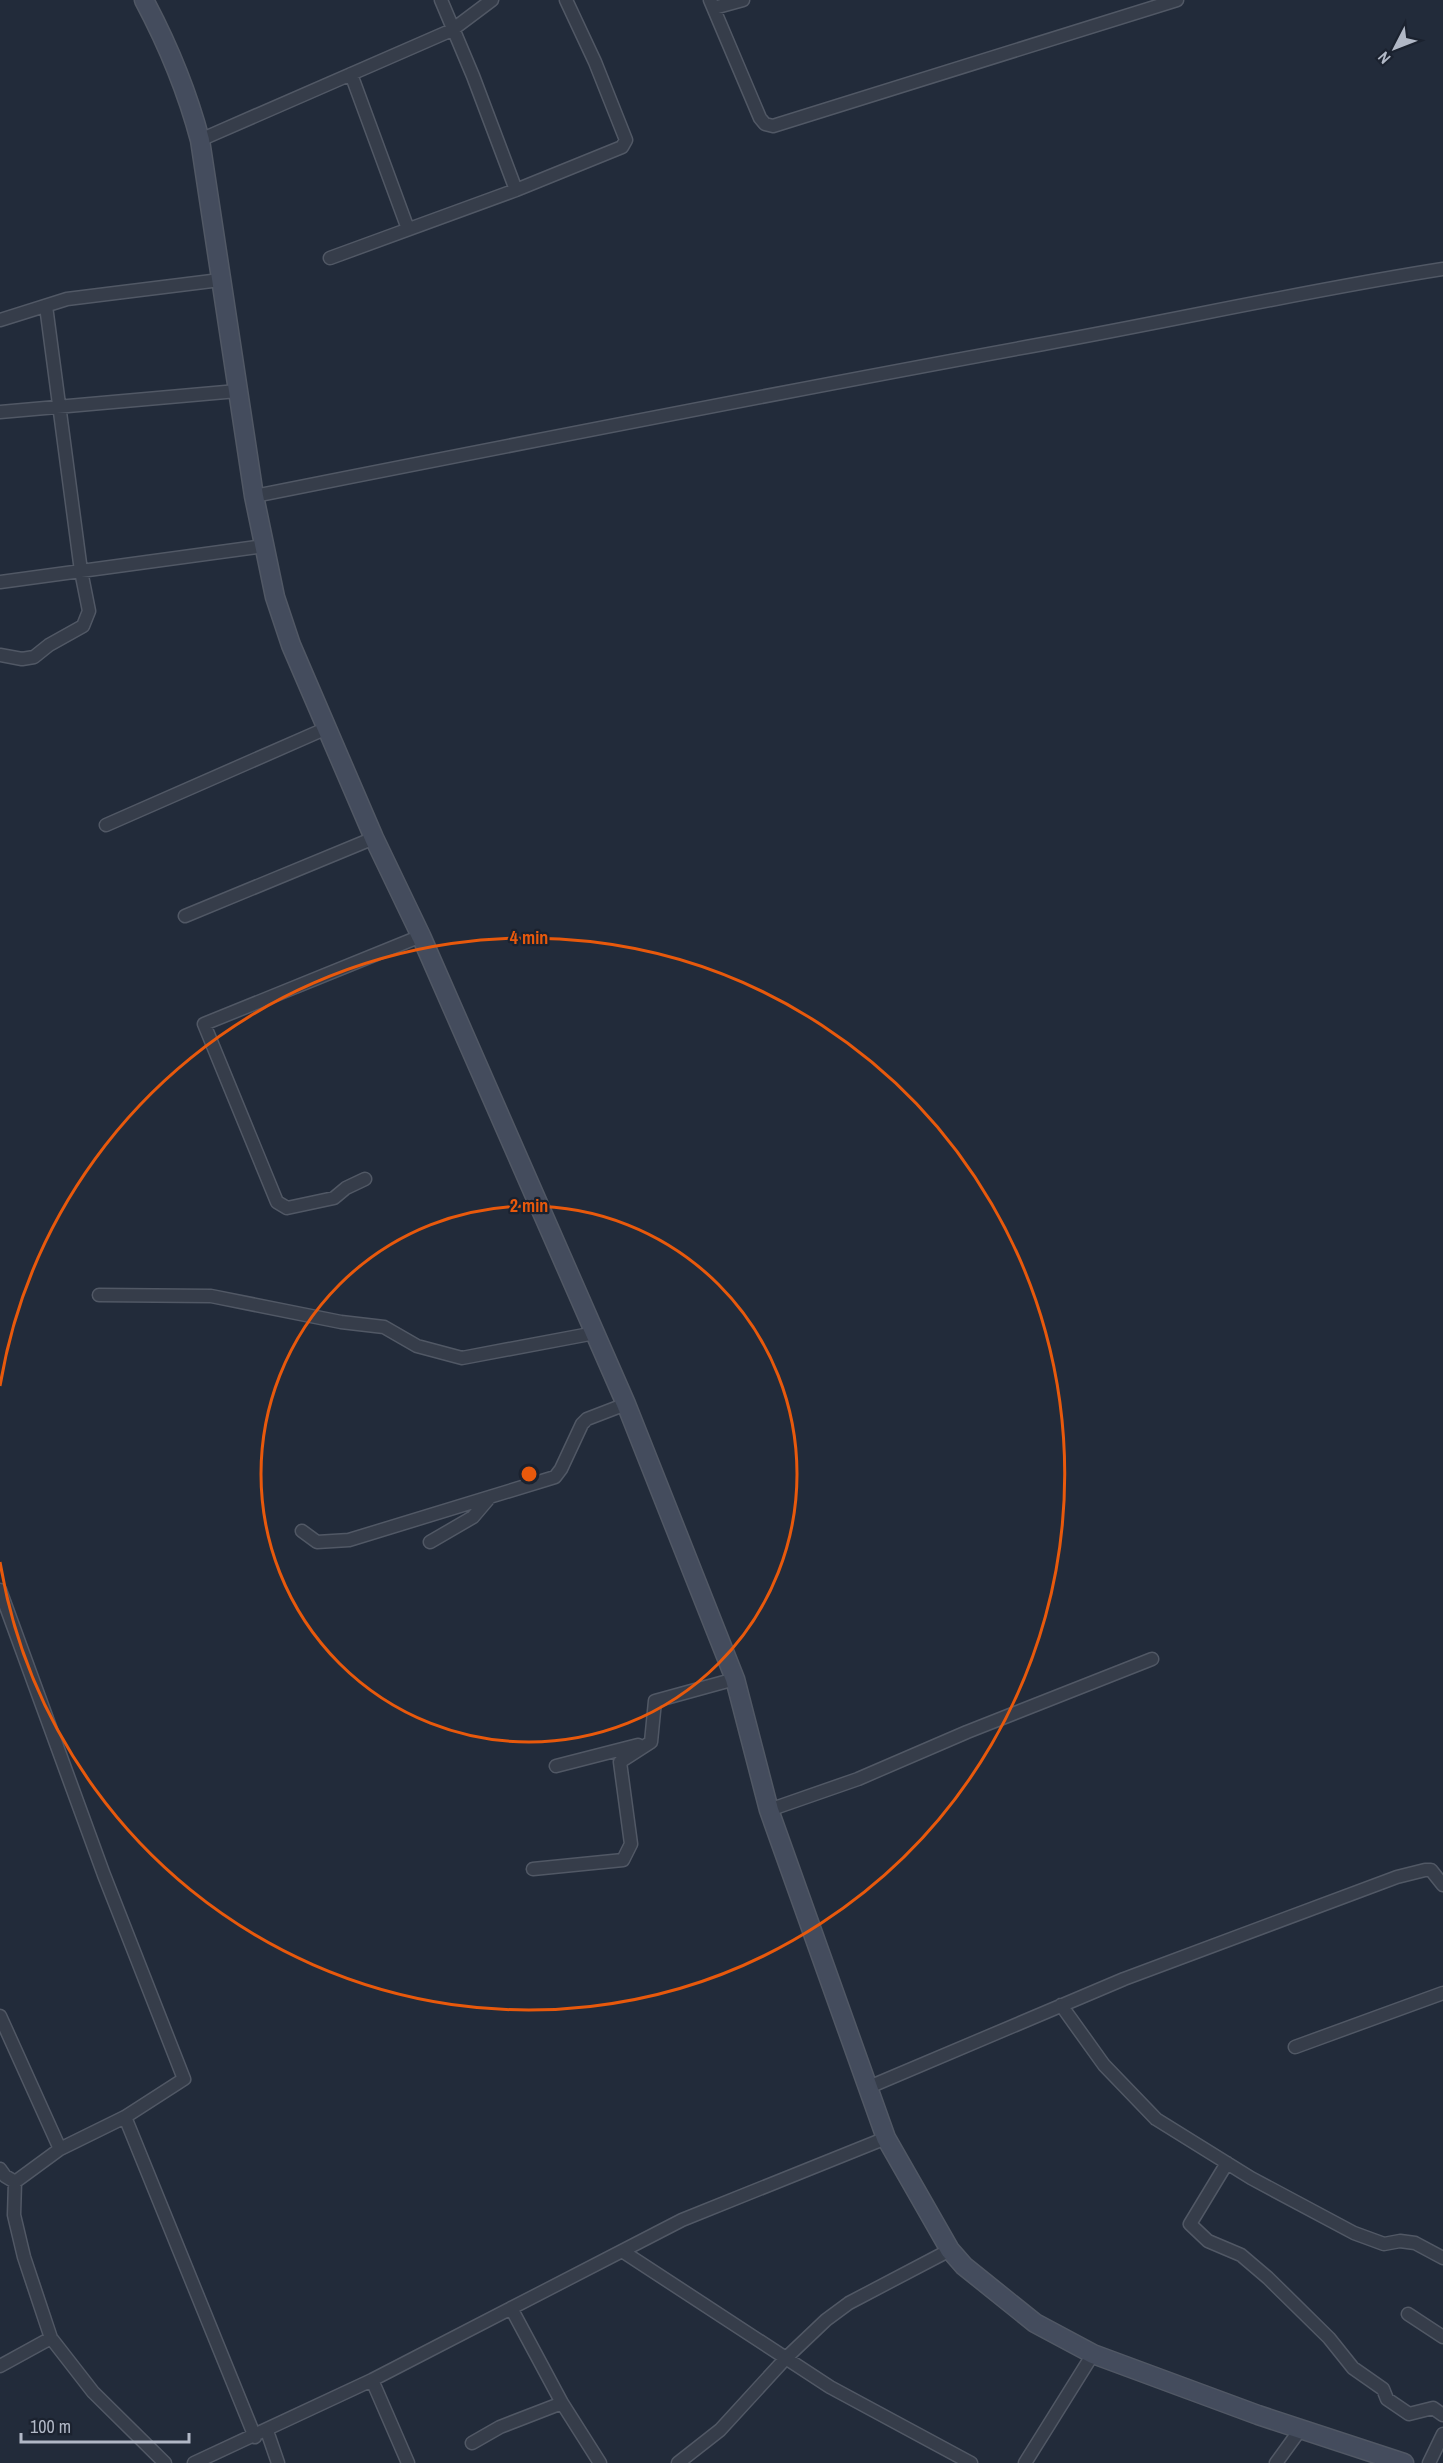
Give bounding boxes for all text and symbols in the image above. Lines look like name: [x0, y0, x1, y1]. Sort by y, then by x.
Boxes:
north arrow: [1365, 18, 1425, 78]
text: N: [1373, 47, 1395, 69]
text: 4 min: [510, 925, 548, 950]
text: 2 min: [510, 1193, 548, 1218]
centre of rings: [519, 1464, 539, 1484]
scale bar: [21, 2406, 189, 2444]
text: 100 m: [30, 2414, 71, 2439]

